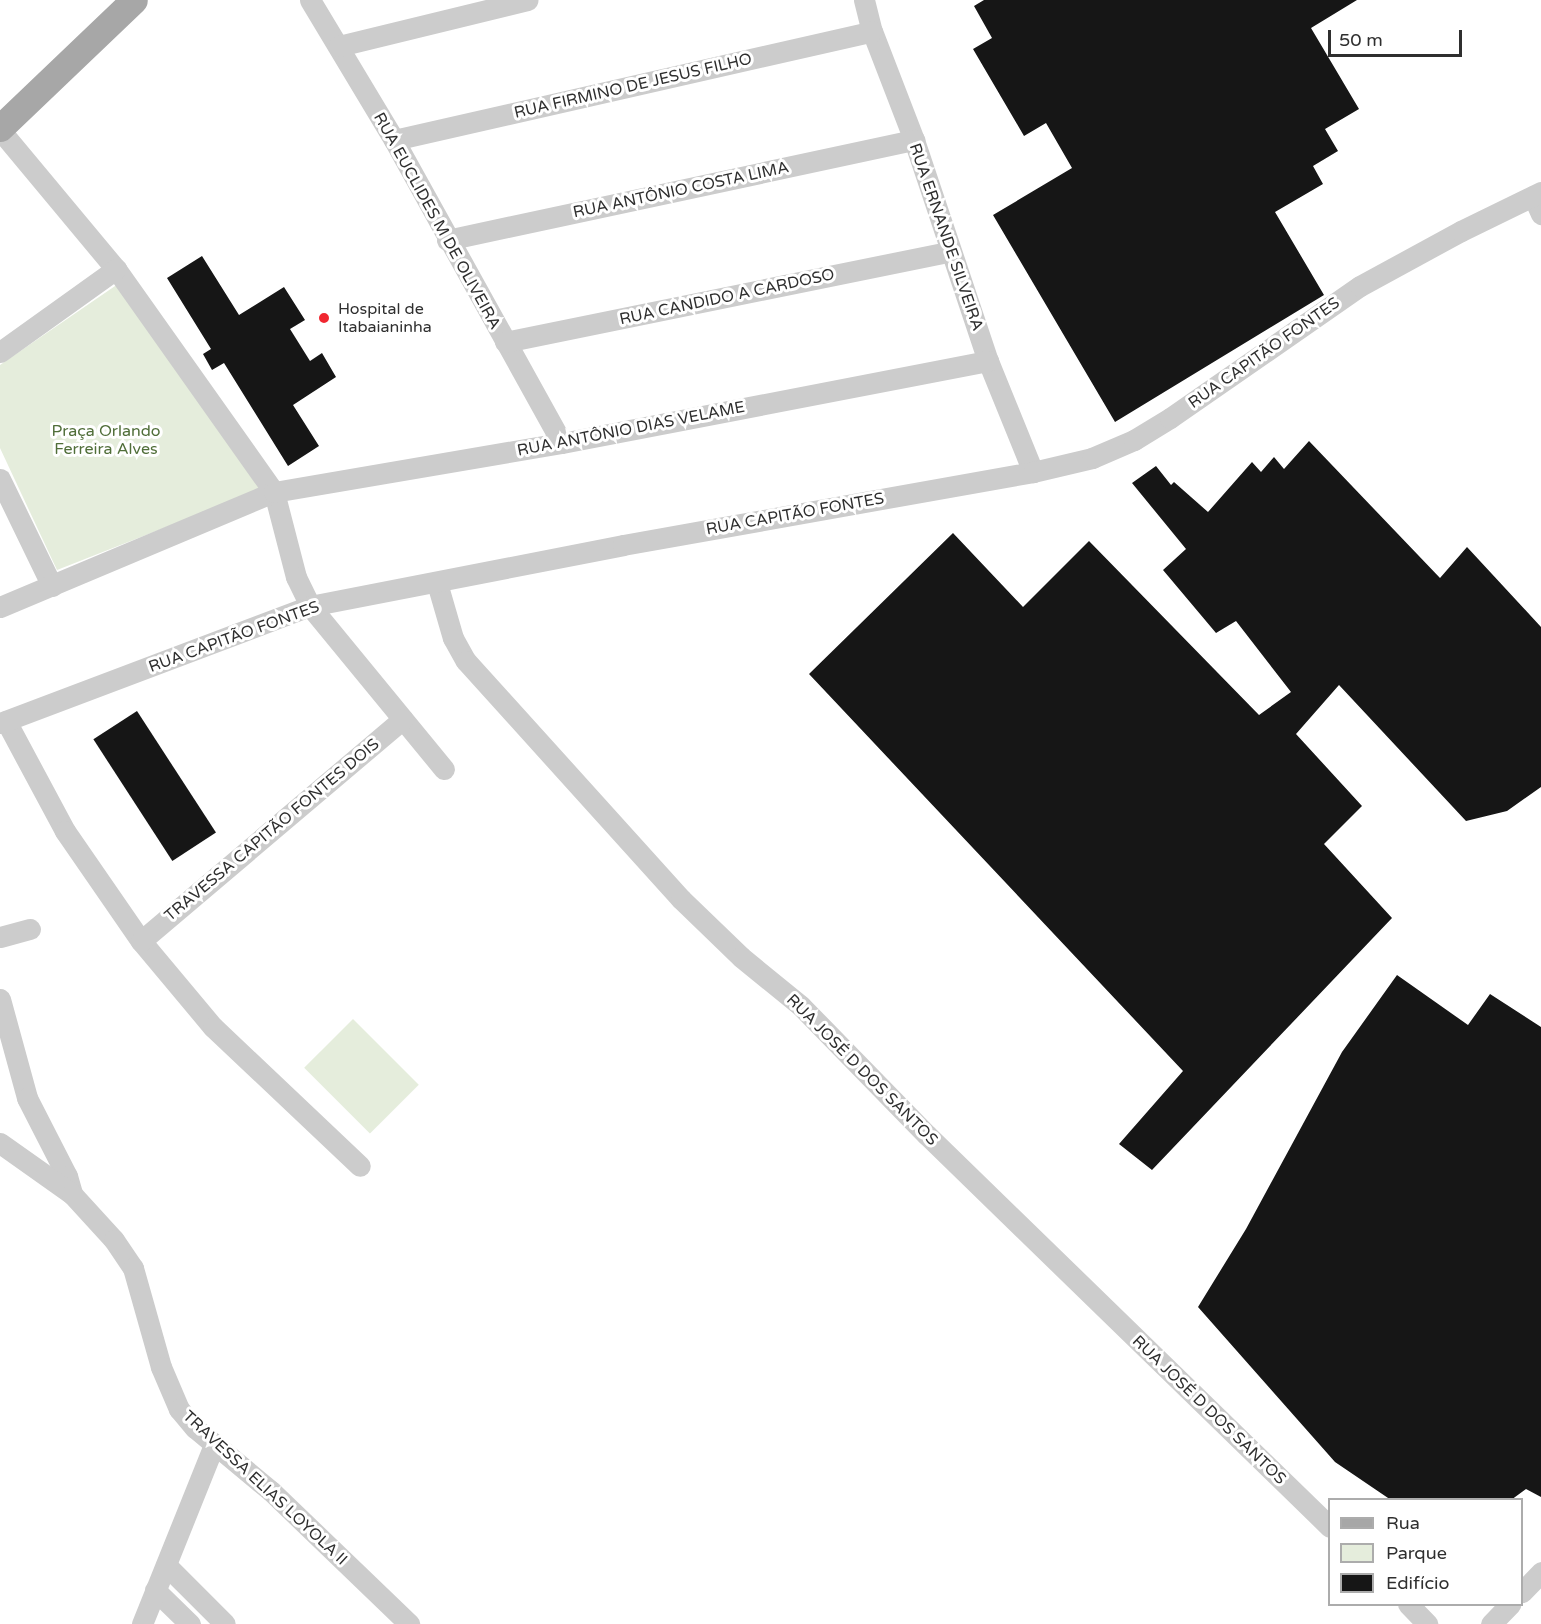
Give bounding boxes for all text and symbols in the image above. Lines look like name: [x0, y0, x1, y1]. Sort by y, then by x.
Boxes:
scale bar: [1331, 18, 1464, 56]
text: 50 m: [1339, 29, 1383, 51]
street label: RUA FIRMINO DE JESUS FILHO: [512, 49, 754, 123]
street label: RUA EUCLIDES M DE OLIVEIRA: [369, 109, 505, 333]
street label: RUA ERNANDE SILVEIRA: [905, 141, 987, 333]
street label: RUA ANTÔNIO COSTA LIMA: [571, 158, 791, 222]
street label: RUA CANDIDO A CARDOSO: [618, 265, 836, 329]
street label: RUA CAPITÃO FONTES: [1185, 293, 1343, 413]
place label: Hospital de Itabaianinha: [338, 299, 432, 337]
marker: Hospital de Itabaianinha: [315, 309, 333, 327]
street label: RUA ANTÔNIO DIAS VELAME: [516, 398, 746, 460]
park label: Praça Orlando Ferreira Alves: [52, 421, 160, 459]
street label: RUA CAPITÃO FONTES: [705, 489, 885, 539]
street label: RUA CAPITÃO FONTES: [146, 597, 322, 677]
street label: TRAVESSA CAPITÃO FONTES DOIS: [161, 735, 383, 925]
street label: RUA JOSÉ D DOS SANTOS: [782, 990, 942, 1150]
street label: RUA JOSÉ D DOS SANTOS: [1128, 1332, 1290, 1488]
street label: TRAVESSA ELIAS LOYOLA II: [179, 1407, 351, 1569]
legend: [1328, 1498, 1523, 1606]
text: Rua: [1386, 1512, 1420, 1534]
text: Parque: [1386, 1542, 1447, 1564]
text: Edifício: [1386, 1572, 1449, 1594]

